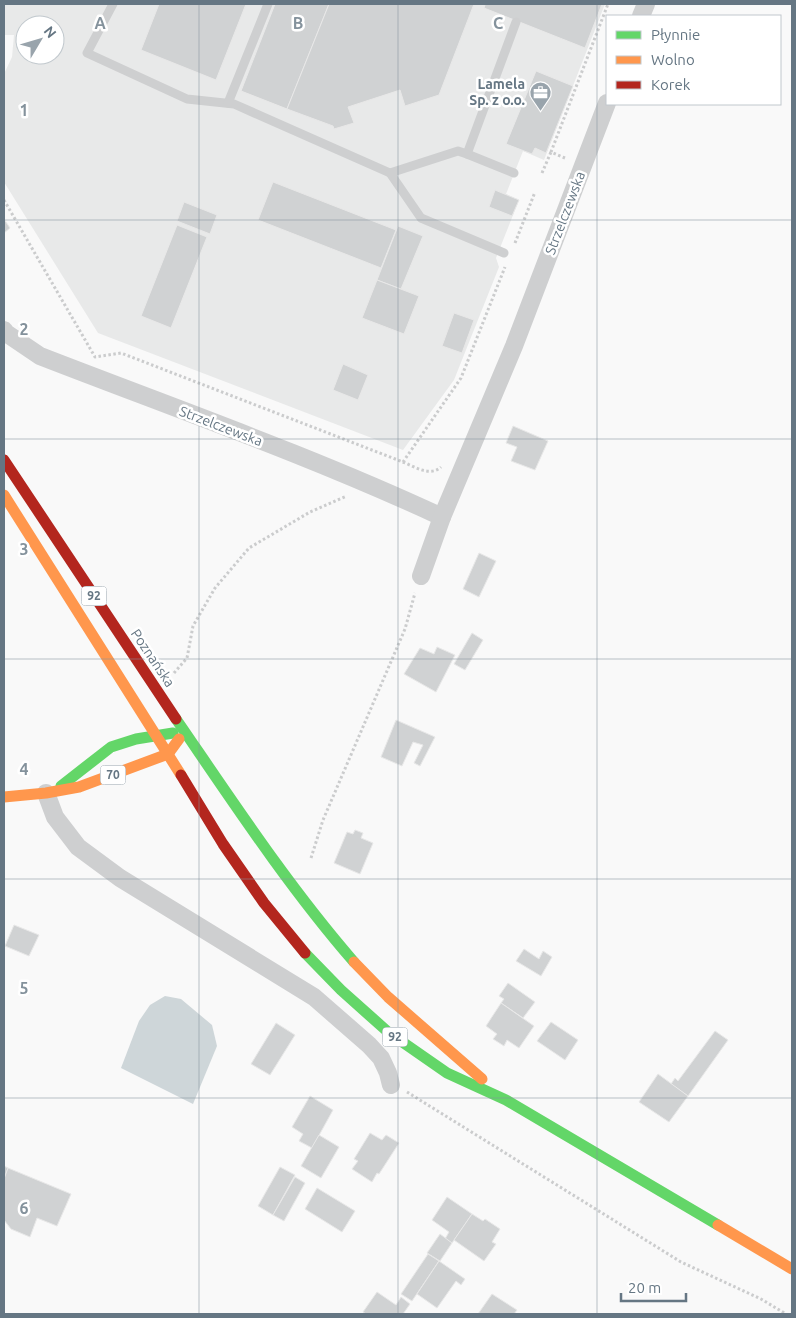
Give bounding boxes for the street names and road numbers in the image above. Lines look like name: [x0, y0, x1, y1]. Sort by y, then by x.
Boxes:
street label: Strzelczewska: [542, 169, 588, 257]
street label: Strzelczewska: [177, 403, 265, 449]
road number: 92: [82, 586, 106, 606]
street label: Poznańska: [128, 626, 178, 690]
road number: 70: [100, 766, 126, 784]
road number: 92: [382, 1028, 408, 1046]

